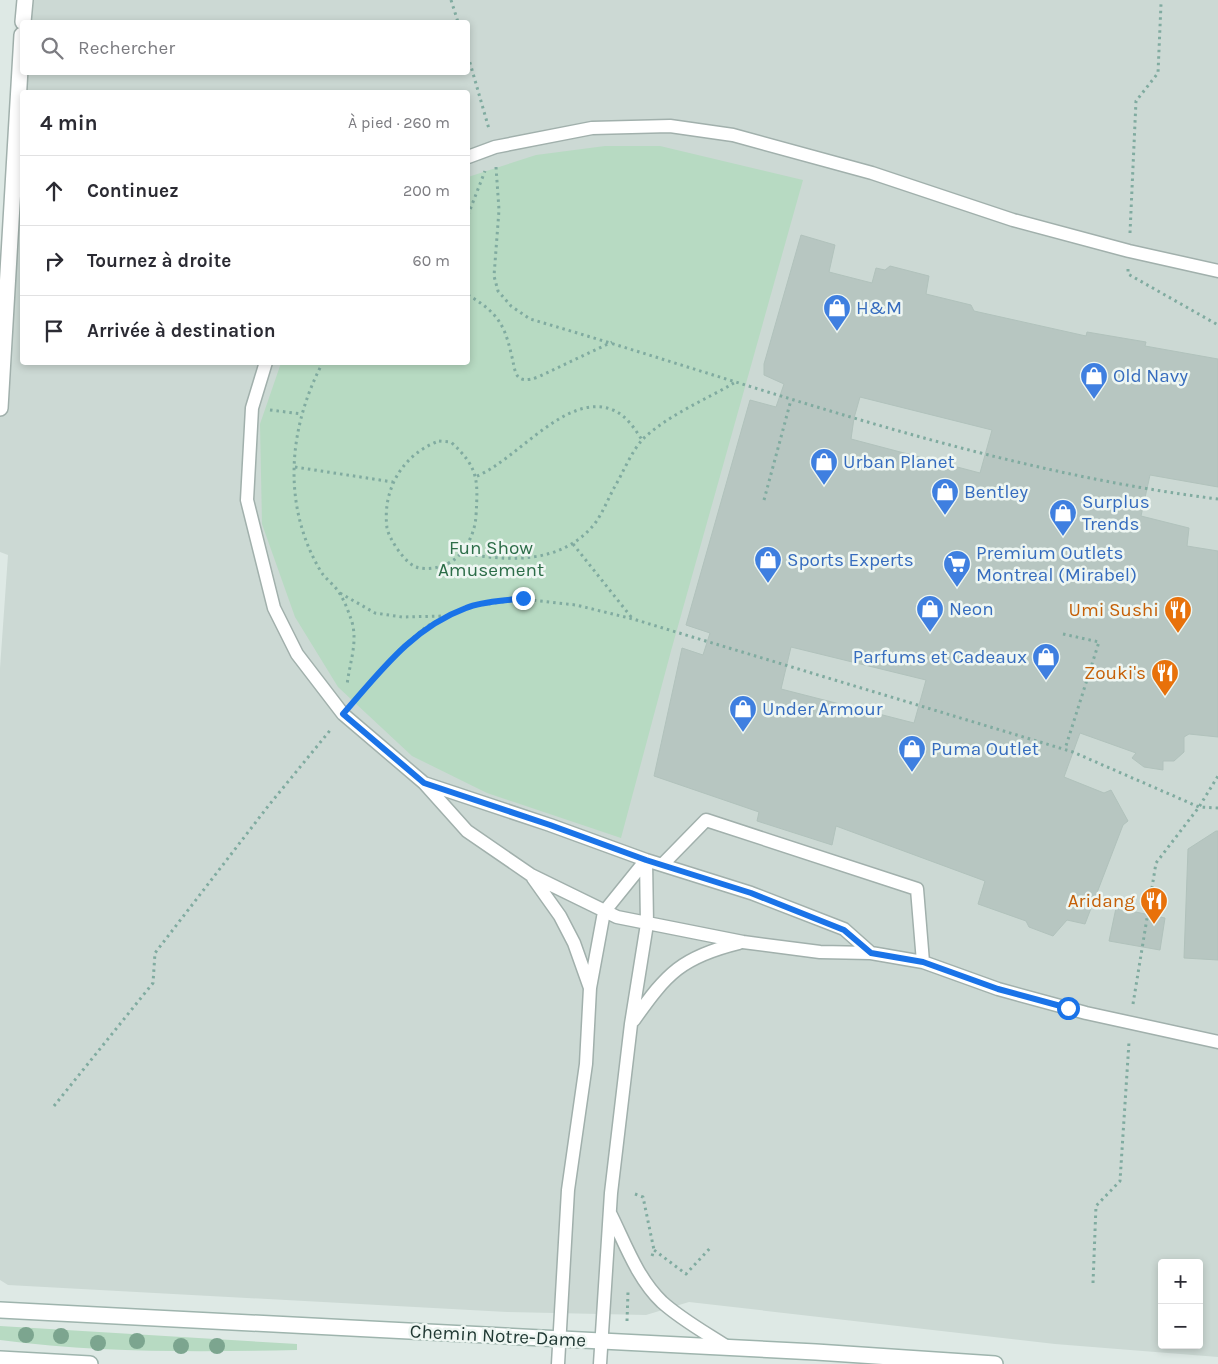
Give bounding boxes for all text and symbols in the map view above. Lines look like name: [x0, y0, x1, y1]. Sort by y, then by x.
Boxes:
search box: [20, 20, 470, 75]
icon: search: [38, 34, 66, 62]
text: Rechercher: [78, 37, 175, 59]
text: 4 min: [40, 111, 98, 135]
text: À pied · 260 m: [348, 113, 450, 132]
icon: ahead: [40, 177, 68, 205]
text: Continuez: [87, 180, 179, 202]
text: 200 m: [403, 181, 450, 200]
icon: right: [40, 247, 68, 275]
text: Tournez à droite: [87, 250, 231, 272]
text: 60 m: [413, 251, 450, 270]
shop icon: H&M: [822, 293, 852, 332]
place label: H&M: [856, 297, 902, 319]
icon: arrive: [40, 317, 68, 345]
text: Arrivée à destination: [87, 320, 276, 342]
shop icon: Old Navy: [1079, 361, 1109, 400]
place label: Old Navy: [1113, 365, 1188, 387]
shop icon: Urban Planet: [809, 447, 839, 486]
place label: Urban Planet: [843, 451, 955, 473]
shop icon: Bentley: [930, 477, 960, 516]
place label: Bentley: [964, 481, 1028, 503]
place label: Surplus Trends: [1082, 491, 1150, 535]
shop icon: Surplus Trends: [1048, 498, 1078, 537]
park label: Fun Show Amusement: [438, 537, 544, 581]
place label: Premium Outlets Montreal (Mirabel): [976, 542, 1137, 586]
shop icon: Sports Experts: [753, 545, 783, 584]
place label: Sports Experts: [787, 549, 914, 571]
supermarket icon: Premium Outlets Montreal (Mirabel): [942, 549, 972, 588]
route end: [512, 587, 535, 610]
shop icon: Neon: [915, 594, 945, 633]
restaurant icon: Umi Sushi: [1163, 595, 1193, 634]
place label: Neon: [949, 598, 994, 620]
place label: Umi Sushi: [1069, 599, 1159, 621]
shop icon: Parfums et Cadeaux: [1031, 642, 1061, 681]
place label: Parfums et Cadeaux: [853, 646, 1027, 668]
restaurant icon: Zouki's: [1150, 658, 1180, 697]
place label: Zouki's: [1084, 662, 1146, 684]
shop icon: Under Armour: [728, 694, 758, 733]
place label: Under Armour: [762, 698, 883, 720]
shop icon: Puma Outlet: [897, 734, 927, 773]
place label: Puma Outlet: [931, 738, 1039, 760]
restaurant icon: Aridang: [1139, 886, 1169, 925]
place label: Aridang: [1068, 890, 1135, 912]
route start: [1057, 997, 1080, 1020]
map controls: [1158, 1259, 1203, 1349]
button: +: [1158, 1259, 1203, 1304]
button: −: [1158, 1304, 1203, 1349]
street label: Chemin Notre-Dame: [409, 1320, 587, 1352]

